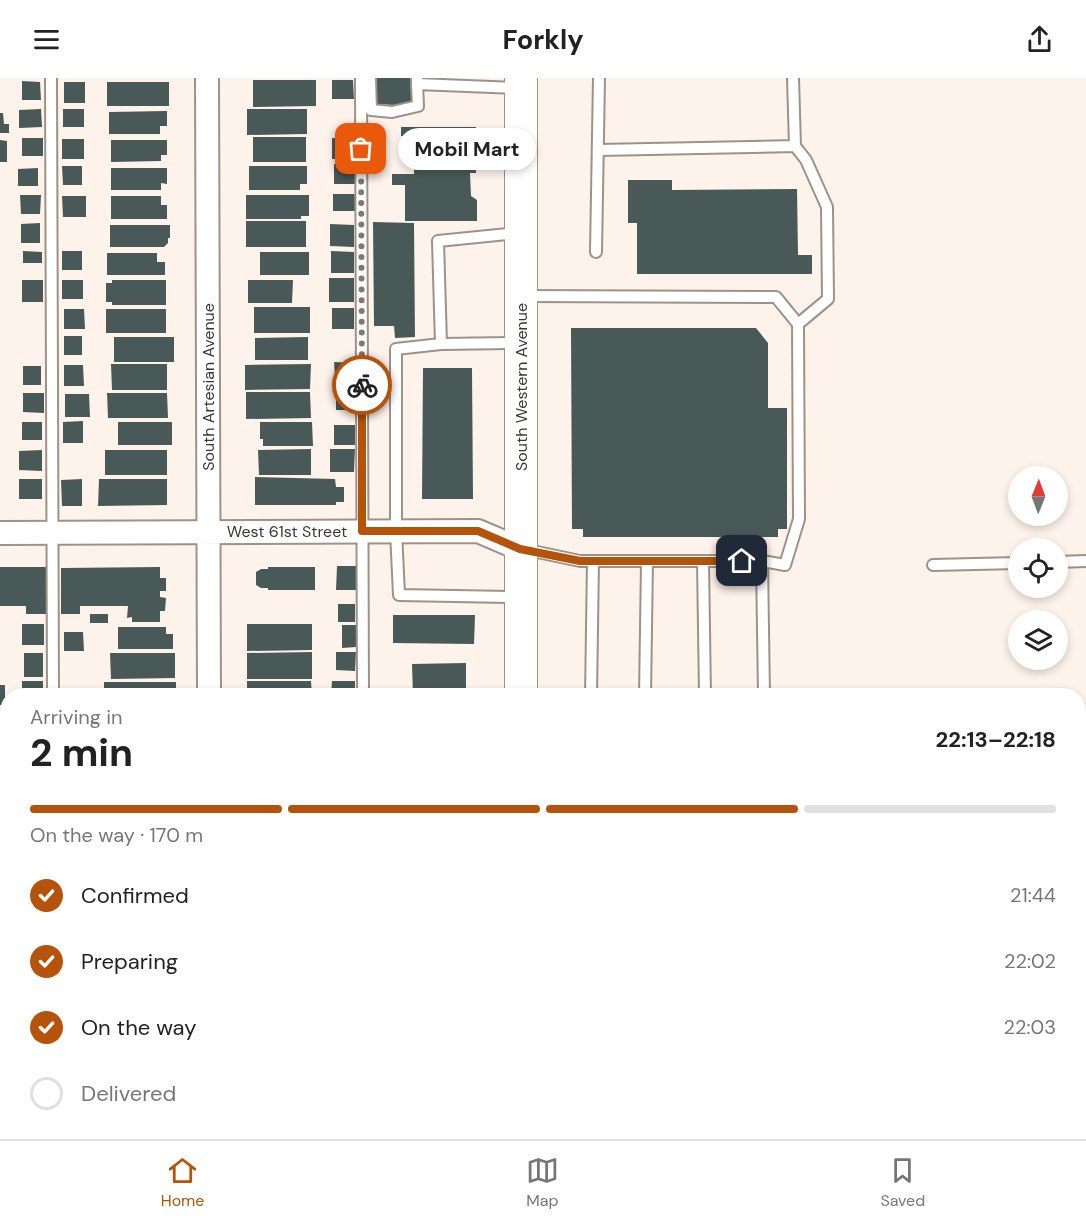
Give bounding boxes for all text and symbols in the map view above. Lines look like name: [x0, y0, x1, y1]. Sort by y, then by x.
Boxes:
text: Forkly: [503, 22, 583, 57]
icon: menu: [30, 23, 63, 56]
icon: share: [1023, 23, 1056, 56]
pin: [335, 123, 386, 174]
callout: Mobil Mart: [397, 128, 535, 170]
icon: bag: [344, 132, 377, 165]
text: Mobil Mart: [415, 136, 519, 162]
street label: South Artesian Avenue: [198, 303, 219, 471]
street label: South Western Avenue: [511, 303, 532, 471]
courier: [332, 355, 392, 415]
icon: bike: [346, 369, 379, 402]
north arrow: [1008, 466, 1068, 526]
map controls: [1008, 466, 1068, 670]
street label: West 61st Street: [227, 521, 347, 542]
pin: [716, 535, 767, 586]
button: locate: [1008, 538, 1068, 598]
icon: home: [725, 544, 758, 577]
button: layers: [1008, 610, 1068, 670]
text: Arriving in: [30, 704, 122, 730]
text: 22:13–22:18: [936, 725, 1056, 754]
text: 2 min: [30, 727, 133, 778]
text: On the way · 170 m: [30, 822, 203, 848]
icon: check: [30, 879, 63, 912]
text: Confirmed: [81, 881, 189, 910]
text: 21:44: [1010, 882, 1056, 908]
icon: check: [30, 945, 63, 978]
text: Preparing: [81, 947, 178, 976]
text: 22:02: [1004, 948, 1056, 974]
icon: check: [30, 1011, 63, 1044]
text: On the way: [81, 1013, 196, 1042]
text: 22:03: [1003, 1014, 1056, 1040]
text: Delivered: [81, 1079, 176, 1108]
tab: Home: [161, 1154, 204, 1211]
tab: Map: [526, 1154, 559, 1211]
tab: Saved: [880, 1154, 925, 1211]

